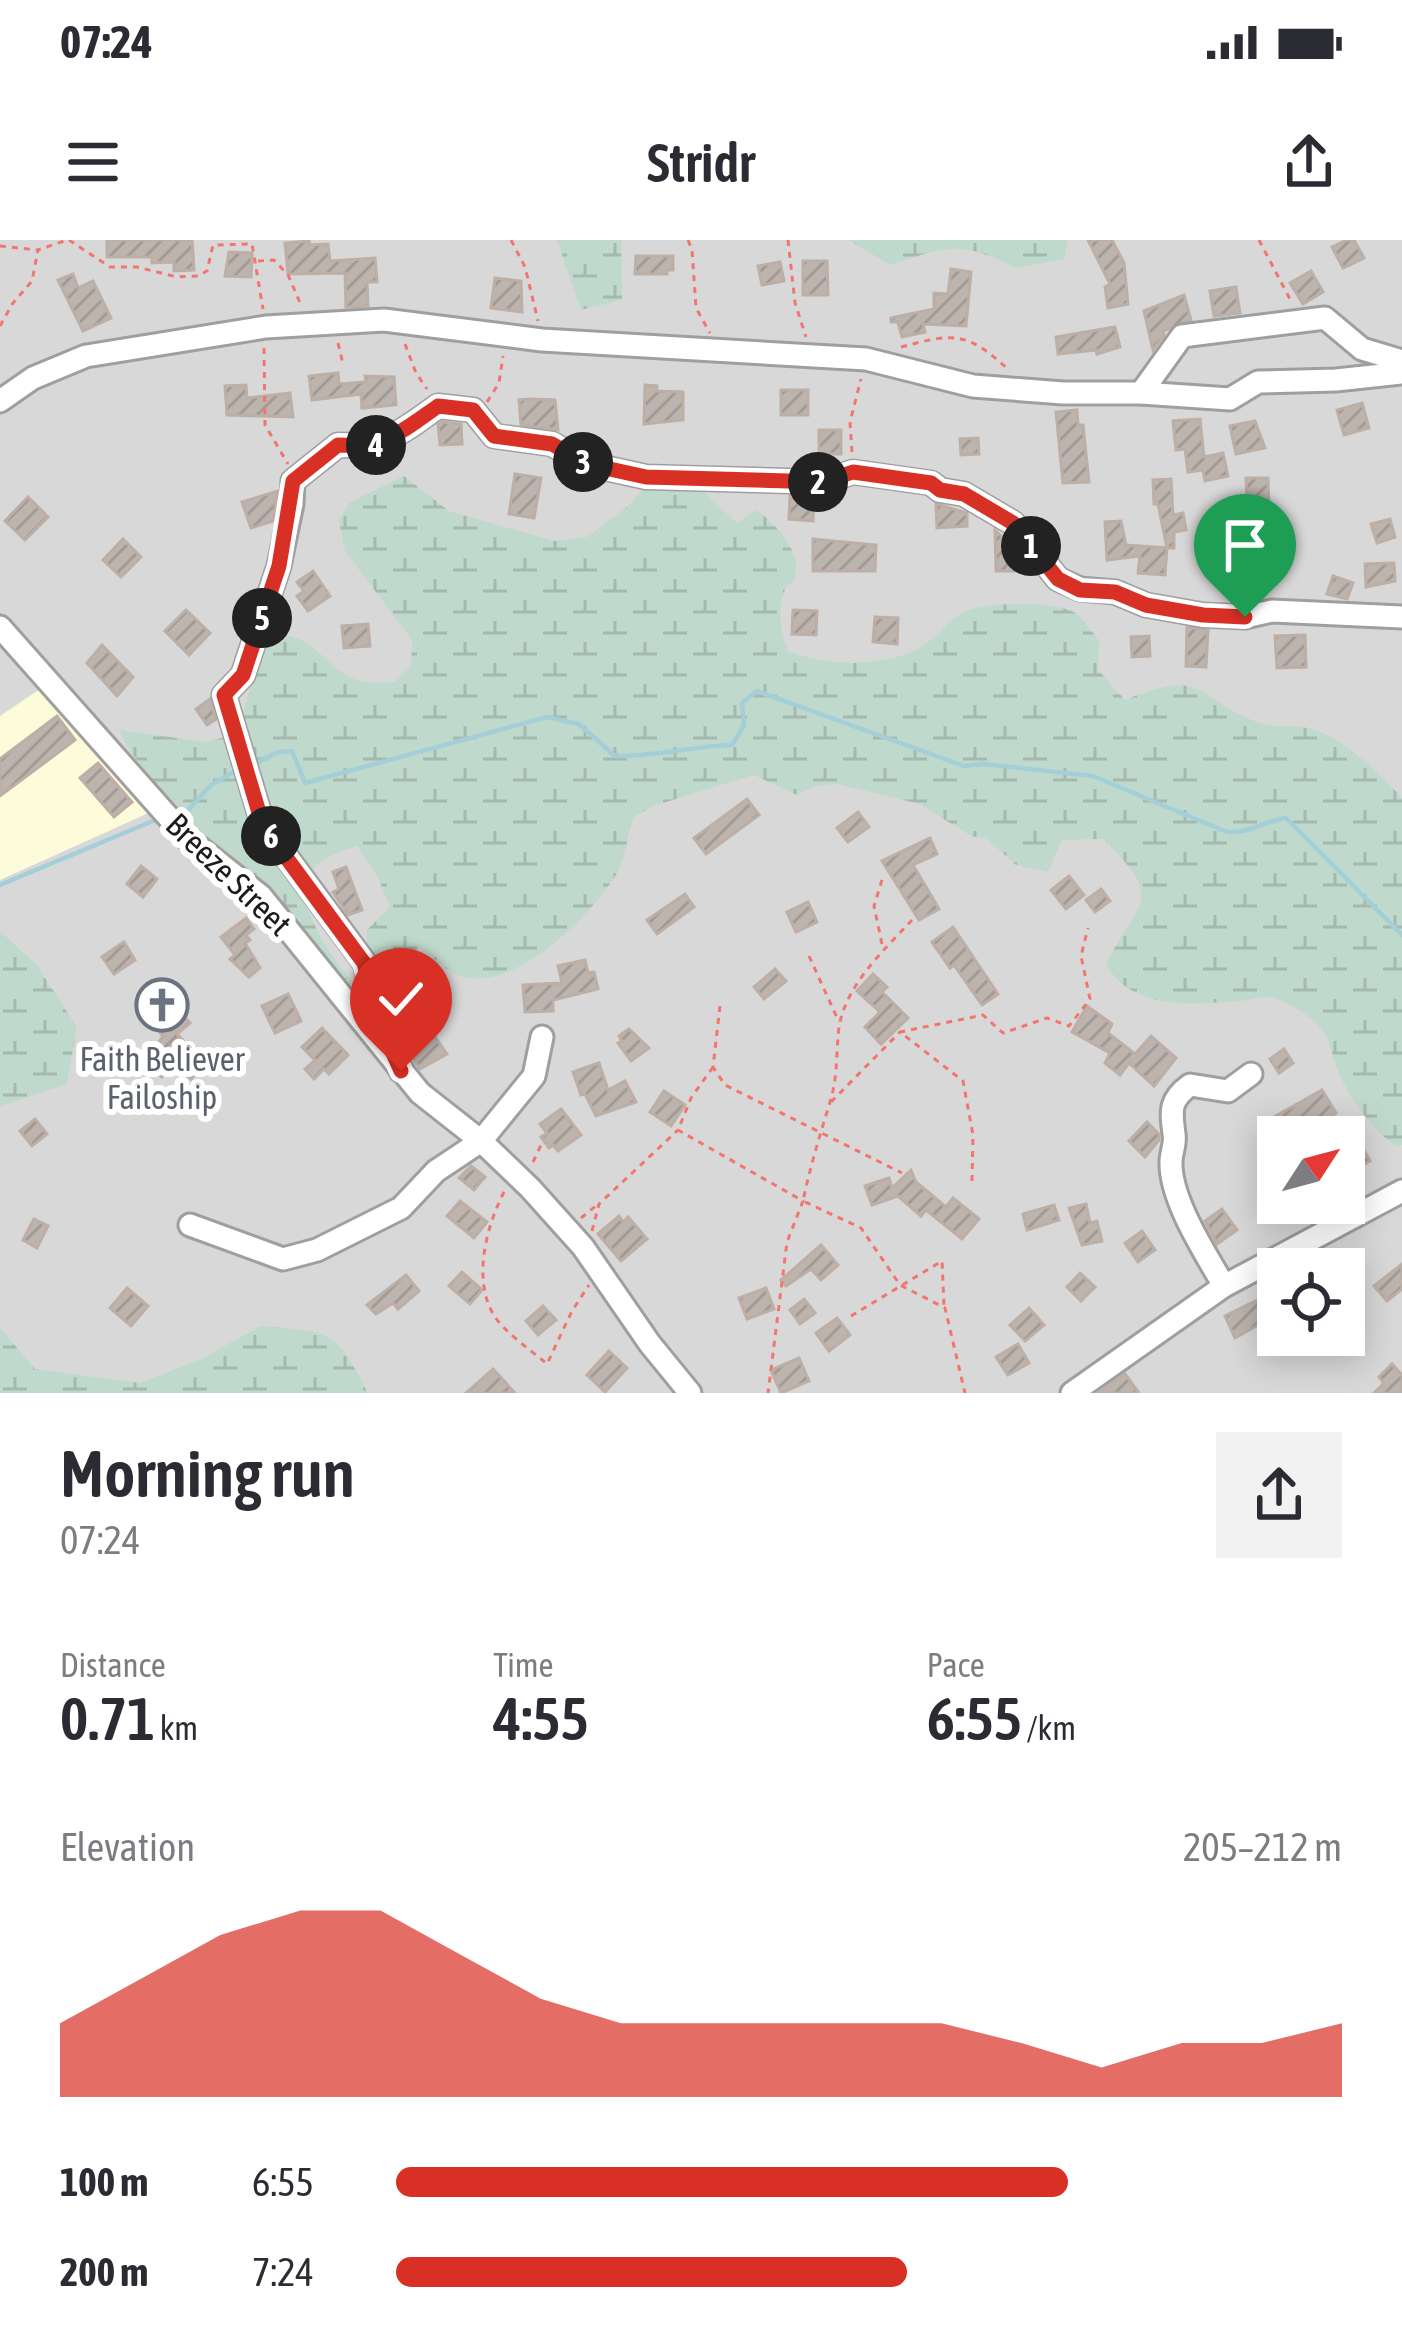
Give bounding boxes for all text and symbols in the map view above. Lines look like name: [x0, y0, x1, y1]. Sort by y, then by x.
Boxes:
text: 07:24: [60, 16, 153, 68]
icon: menu: [60, 129, 126, 195]
icon: share: [1276, 129, 1342, 195]
text: Stridr: [647, 132, 755, 193]
pin: 4: [346, 415, 406, 475]
text: 4: [368, 426, 384, 464]
pin: 3: [553, 432, 613, 492]
text: 3: [575, 443, 591, 481]
pin: 2: [788, 452, 848, 512]
text: 2: [810, 463, 826, 501]
pin: [1194, 494, 1296, 617]
icon: arrive: [1212, 512, 1278, 578]
pin: 1: [1001, 516, 1061, 576]
text: 1: [1023, 527, 1039, 565]
pin: 5: [232, 588, 292, 648]
text: 5: [254, 599, 270, 637]
street label: Breeze Street: [159, 805, 299, 943]
pin: 6: [241, 806, 301, 866]
text: 6: [263, 817, 279, 855]
pin: [350, 948, 452, 1071]
icon: check: [368, 966, 434, 1032]
church icon: Faith Believer Failoship: [134, 977, 190, 1033]
place label: Faith Believer Failoship: [79, 1040, 246, 1116]
north arrow: [1257, 1116, 1365, 1224]
map controls: [1257, 1116, 1365, 1356]
button: locate: [1257, 1248, 1365, 1356]
button: share: [1216, 1432, 1342, 1558]
text: Morning run: [60, 1435, 355, 1511]
text: 07:24: [60, 1518, 140, 1562]
text: Distance: [60, 1646, 166, 1684]
text: Time: [493, 1646, 554, 1684]
text: Pace: [927, 1646, 985, 1684]
text: 0.71: [60, 1684, 155, 1753]
text: 4:55: [493, 1684, 589, 1753]
text: 6:55: [927, 1684, 1022, 1753]
text: km: [155, 1709, 198, 1747]
text: /km: [1022, 1709, 1076, 1747]
text: Elevation: [60, 1825, 195, 1869]
text: 205–212 m: [1183, 1825, 1342, 1869]
text: 100 m: [60, 2160, 148, 2204]
text: 6:55: [252, 2160, 314, 2204]
text: 200 m: [60, 2250, 148, 2294]
text: 7:24: [252, 2250, 314, 2294]

